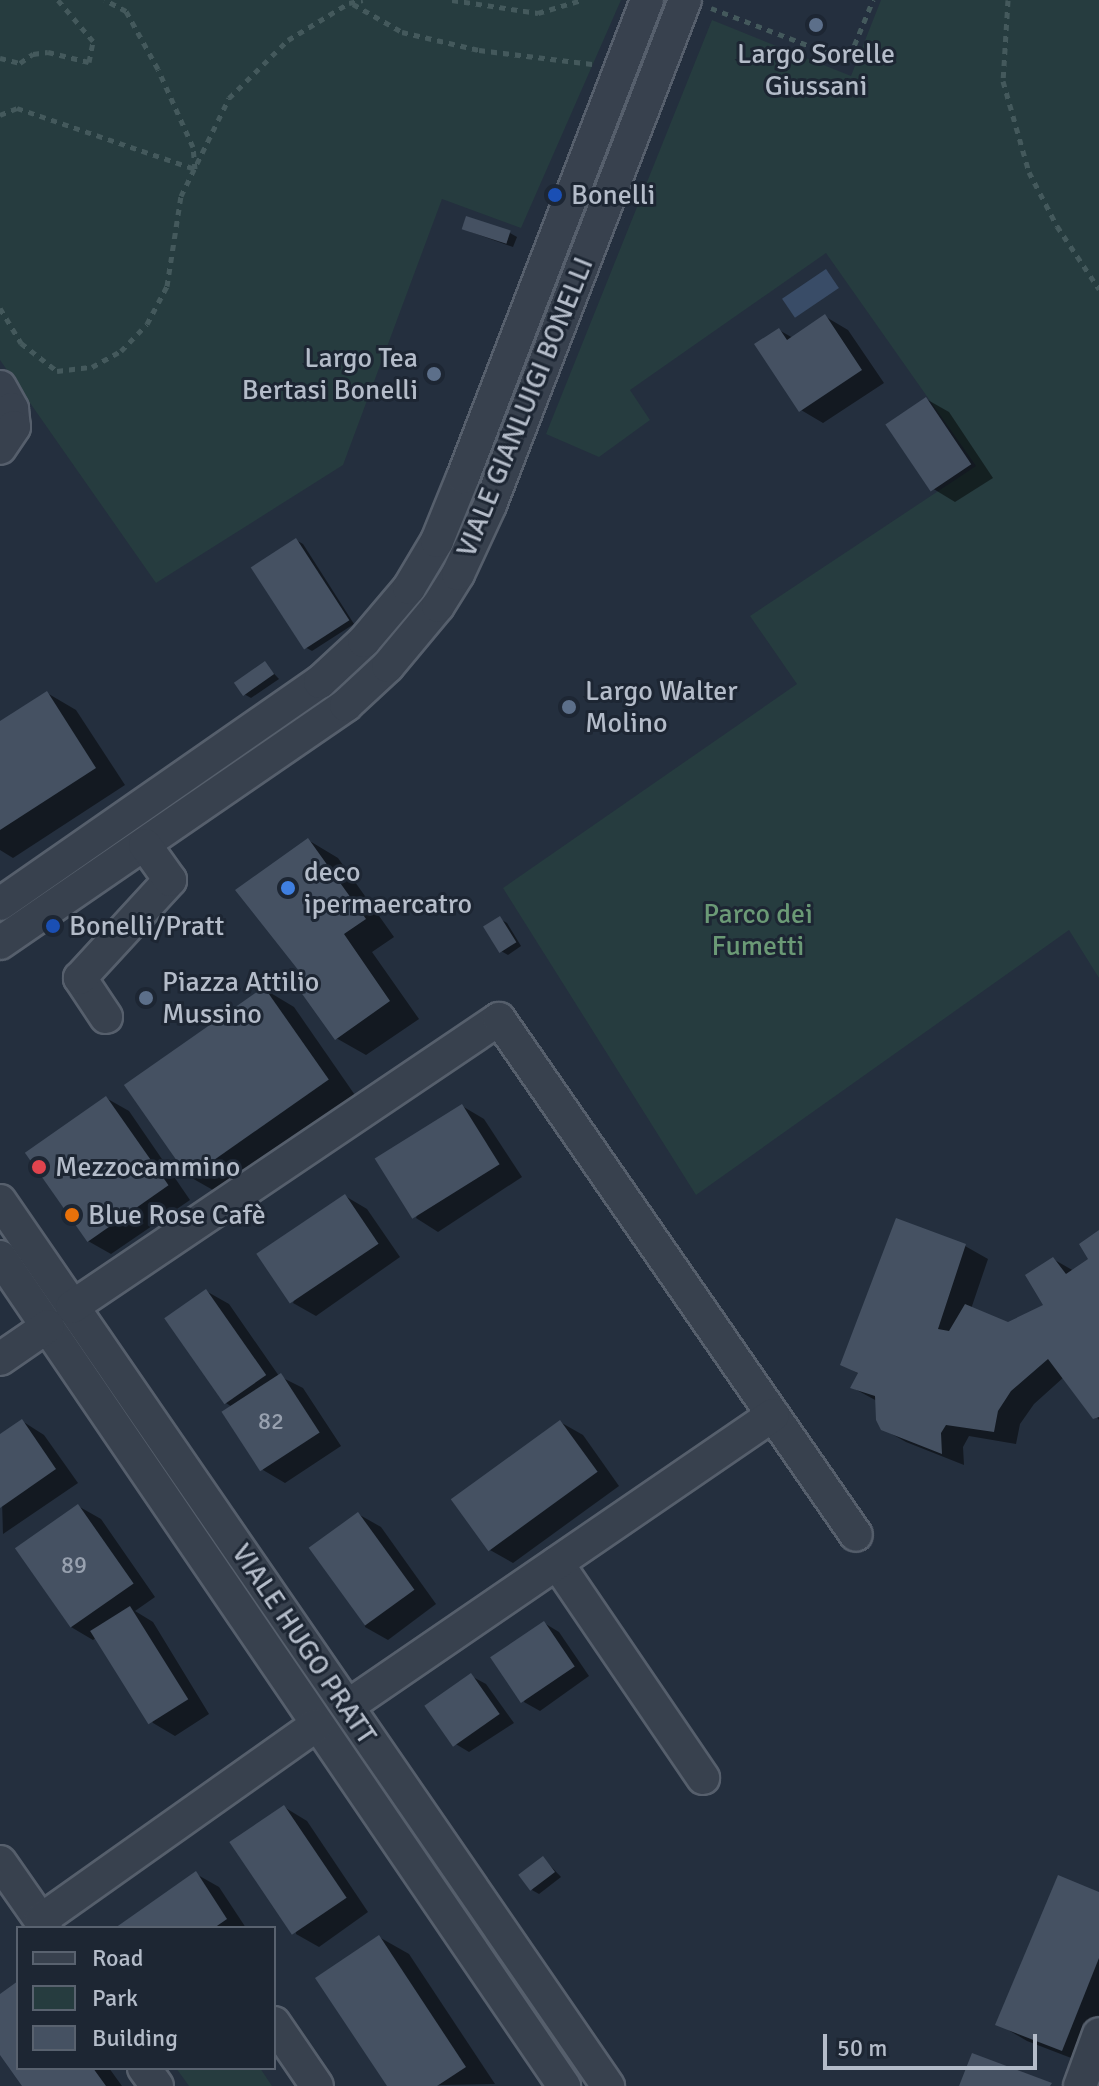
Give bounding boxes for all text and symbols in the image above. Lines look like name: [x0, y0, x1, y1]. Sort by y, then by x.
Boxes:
marker: Largo Sorelle Giussani: [807, 16, 825, 34]
place label: Largo Sorelle Giussani: [737, 37, 895, 103]
place label: Bonelli: [571, 178, 655, 212]
marker: Bonelli: [546, 186, 564, 204]
street label: VIALE GIANLUIGI BONELLI: [449, 252, 601, 562]
place label: Largo Tea Bertasi Bonelli: [242, 341, 418, 407]
marker: Largo Tea Bertasi Bonelli: [425, 365, 443, 383]
place label: Largo Walter Molino: [585, 674, 738, 740]
marker: Largo Walter Molino: [560, 698, 578, 716]
place label: deco ipermaercatro: [304, 855, 472, 921]
marker: deco ipermaercatro: [279, 879, 297, 897]
park label: Parco dei Fumetti: [703, 897, 813, 963]
place label: Bonelli/Pratt: [69, 909, 224, 943]
marker: Bonelli/Pratt: [44, 917, 62, 935]
place label: Piazza Attilio Mussino: [162, 965, 319, 1031]
marker: Piazza Attilio Mussino: [137, 989, 155, 1007]
place label: Mezzocammino: [55, 1150, 240, 1184]
marker: Mezzocammino: [30, 1158, 48, 1176]
place label: Blue Rose Cafè: [88, 1198, 266, 1232]
marker: Blue Rose Cafè: [63, 1206, 81, 1224]
house number: 82: [258, 1408, 284, 1436]
street label: VIALE HUGO PRATT: [225, 1537, 383, 1751]
house number: 89: [61, 1552, 87, 1580]
legend: [16, 1926, 276, 2070]
text: Road: [92, 1943, 143, 1973]
text: Park: [92, 1983, 138, 2013]
scale bar: [827, 2018, 1041, 2068]
text: Building: [92, 2023, 178, 2053]
text: 50 m: [837, 2033, 887, 2063]

